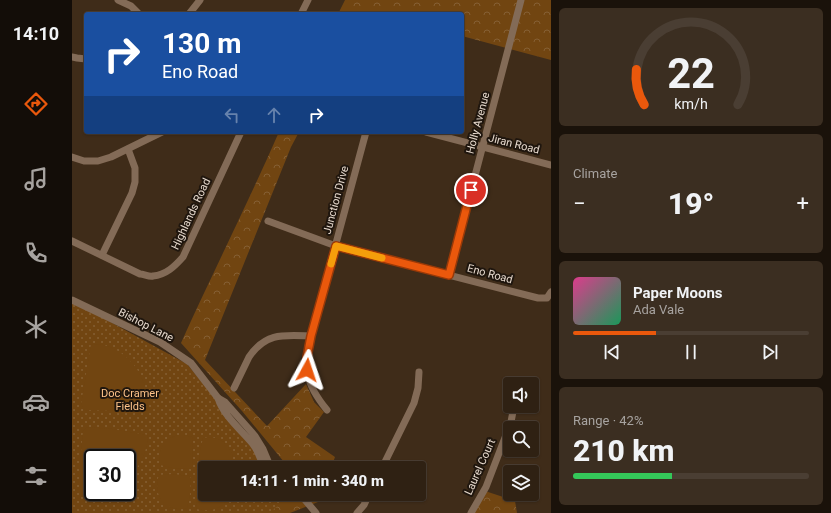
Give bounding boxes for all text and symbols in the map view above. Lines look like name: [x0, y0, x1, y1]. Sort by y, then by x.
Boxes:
text: 14:10: [13, 23, 59, 44]
text: 130 m: [162, 27, 241, 60]
icon: right: [96, 28, 148, 80]
text: 22: [667, 49, 715, 98]
text: Eno Road: [162, 61, 238, 82]
icon: directions: [22, 90, 50, 118]
street label: Holly Avenue: [464, 91, 493, 155]
text: km/h: [674, 96, 708, 112]
icon: left: [221, 104, 243, 126]
icon: ahead: [263, 104, 285, 126]
icon: right: [305, 104, 327, 126]
street label: Jiran Road: [487, 131, 541, 157]
street label: Junction Drive: [321, 164, 351, 236]
icon: music: [22, 165, 50, 193]
text: Climate: [573, 166, 617, 181]
pin: [454, 173, 488, 207]
street label: Highlands Road: [169, 176, 213, 252]
icon: arrive: [460, 179, 482, 201]
text: 19°: [668, 186, 714, 221]
text: −: [573, 191, 586, 216]
text: +: [797, 191, 809, 216]
icon: phone: [22, 239, 50, 267]
street label: Eno Road: [466, 262, 514, 286]
text: Paper Moons: [633, 284, 723, 302]
text: Ada Vale: [633, 302, 684, 317]
street label: Bishop Lane: [116, 306, 176, 345]
icon: climate: [22, 313, 50, 341]
icon: previous: [601, 341, 623, 363]
icon: pause: [680, 341, 702, 363]
icon: next: [759, 341, 781, 363]
position arrow: [286, 349, 328, 391]
map controls: [503, 377, 539, 501]
button: sound: [503, 377, 539, 413]
park label: Doc Cramer Fields: [101, 387, 159, 413]
icon: car: [22, 388, 50, 416]
text: Range · 42%: [573, 413, 643, 428]
button: search: [503, 421, 539, 457]
text: 210 km: [573, 433, 675, 468]
street label: Laurel Court: [462, 437, 498, 497]
speed limit sign: 30: [84, 449, 136, 501]
icon: filters: [22, 462, 50, 490]
button: layers: [503, 465, 539, 501]
text: 14:11 · 1 min · 340 m: [240, 472, 384, 490]

